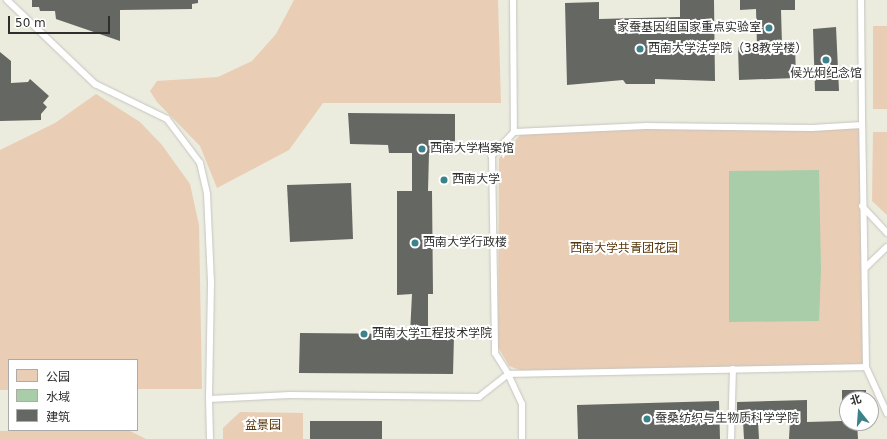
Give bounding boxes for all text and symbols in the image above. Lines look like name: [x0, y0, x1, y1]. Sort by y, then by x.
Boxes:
scale bar: [10, 8, 112, 34]
text: 50 m: [15, 16, 46, 30]
place label: 家蚕基因组国家重点实验室: [617, 21, 761, 35]
marker: 家蚕基因组国家重点实验室: [764, 23, 774, 33]
place label: 西南大学法学院（38教学楼）: [648, 42, 807, 56]
marker: 西南大学法学院（38教学楼）: [635, 44, 645, 54]
marker: 候光炯纪念馆: [821, 55, 831, 65]
place label: 候光炯纪念馆: [790, 67, 862, 81]
place label: 西南大学档案馆: [430, 142, 514, 156]
marker: 西南大学档案馆: [417, 144, 427, 154]
place label: 西南大学: [452, 173, 500, 187]
marker: 西南大学: [439, 175, 449, 185]
place label: 西南大学行政楼: [423, 236, 507, 250]
marker: 西南大学行政楼: [410, 238, 420, 248]
park label: 西南大学共青团花园: [570, 242, 678, 256]
place label: 西南大学工程技术学院: [372, 327, 492, 341]
marker: 西南大学工程技术学院: [359, 329, 369, 339]
legend: [8, 359, 138, 431]
text: 公园: [46, 370, 70, 384]
text: 水域: [46, 390, 70, 404]
north arrow: [839, 391, 879, 431]
text: 北: [848, 392, 863, 408]
text: 建筑: [46, 410, 70, 424]
place label: 蚕桑纺织与生物质科学学院: [655, 412, 799, 426]
marker: 蚕桑纺织与生物质科学学院: [642, 414, 652, 424]
park label: 盆景园: [245, 419, 281, 433]

